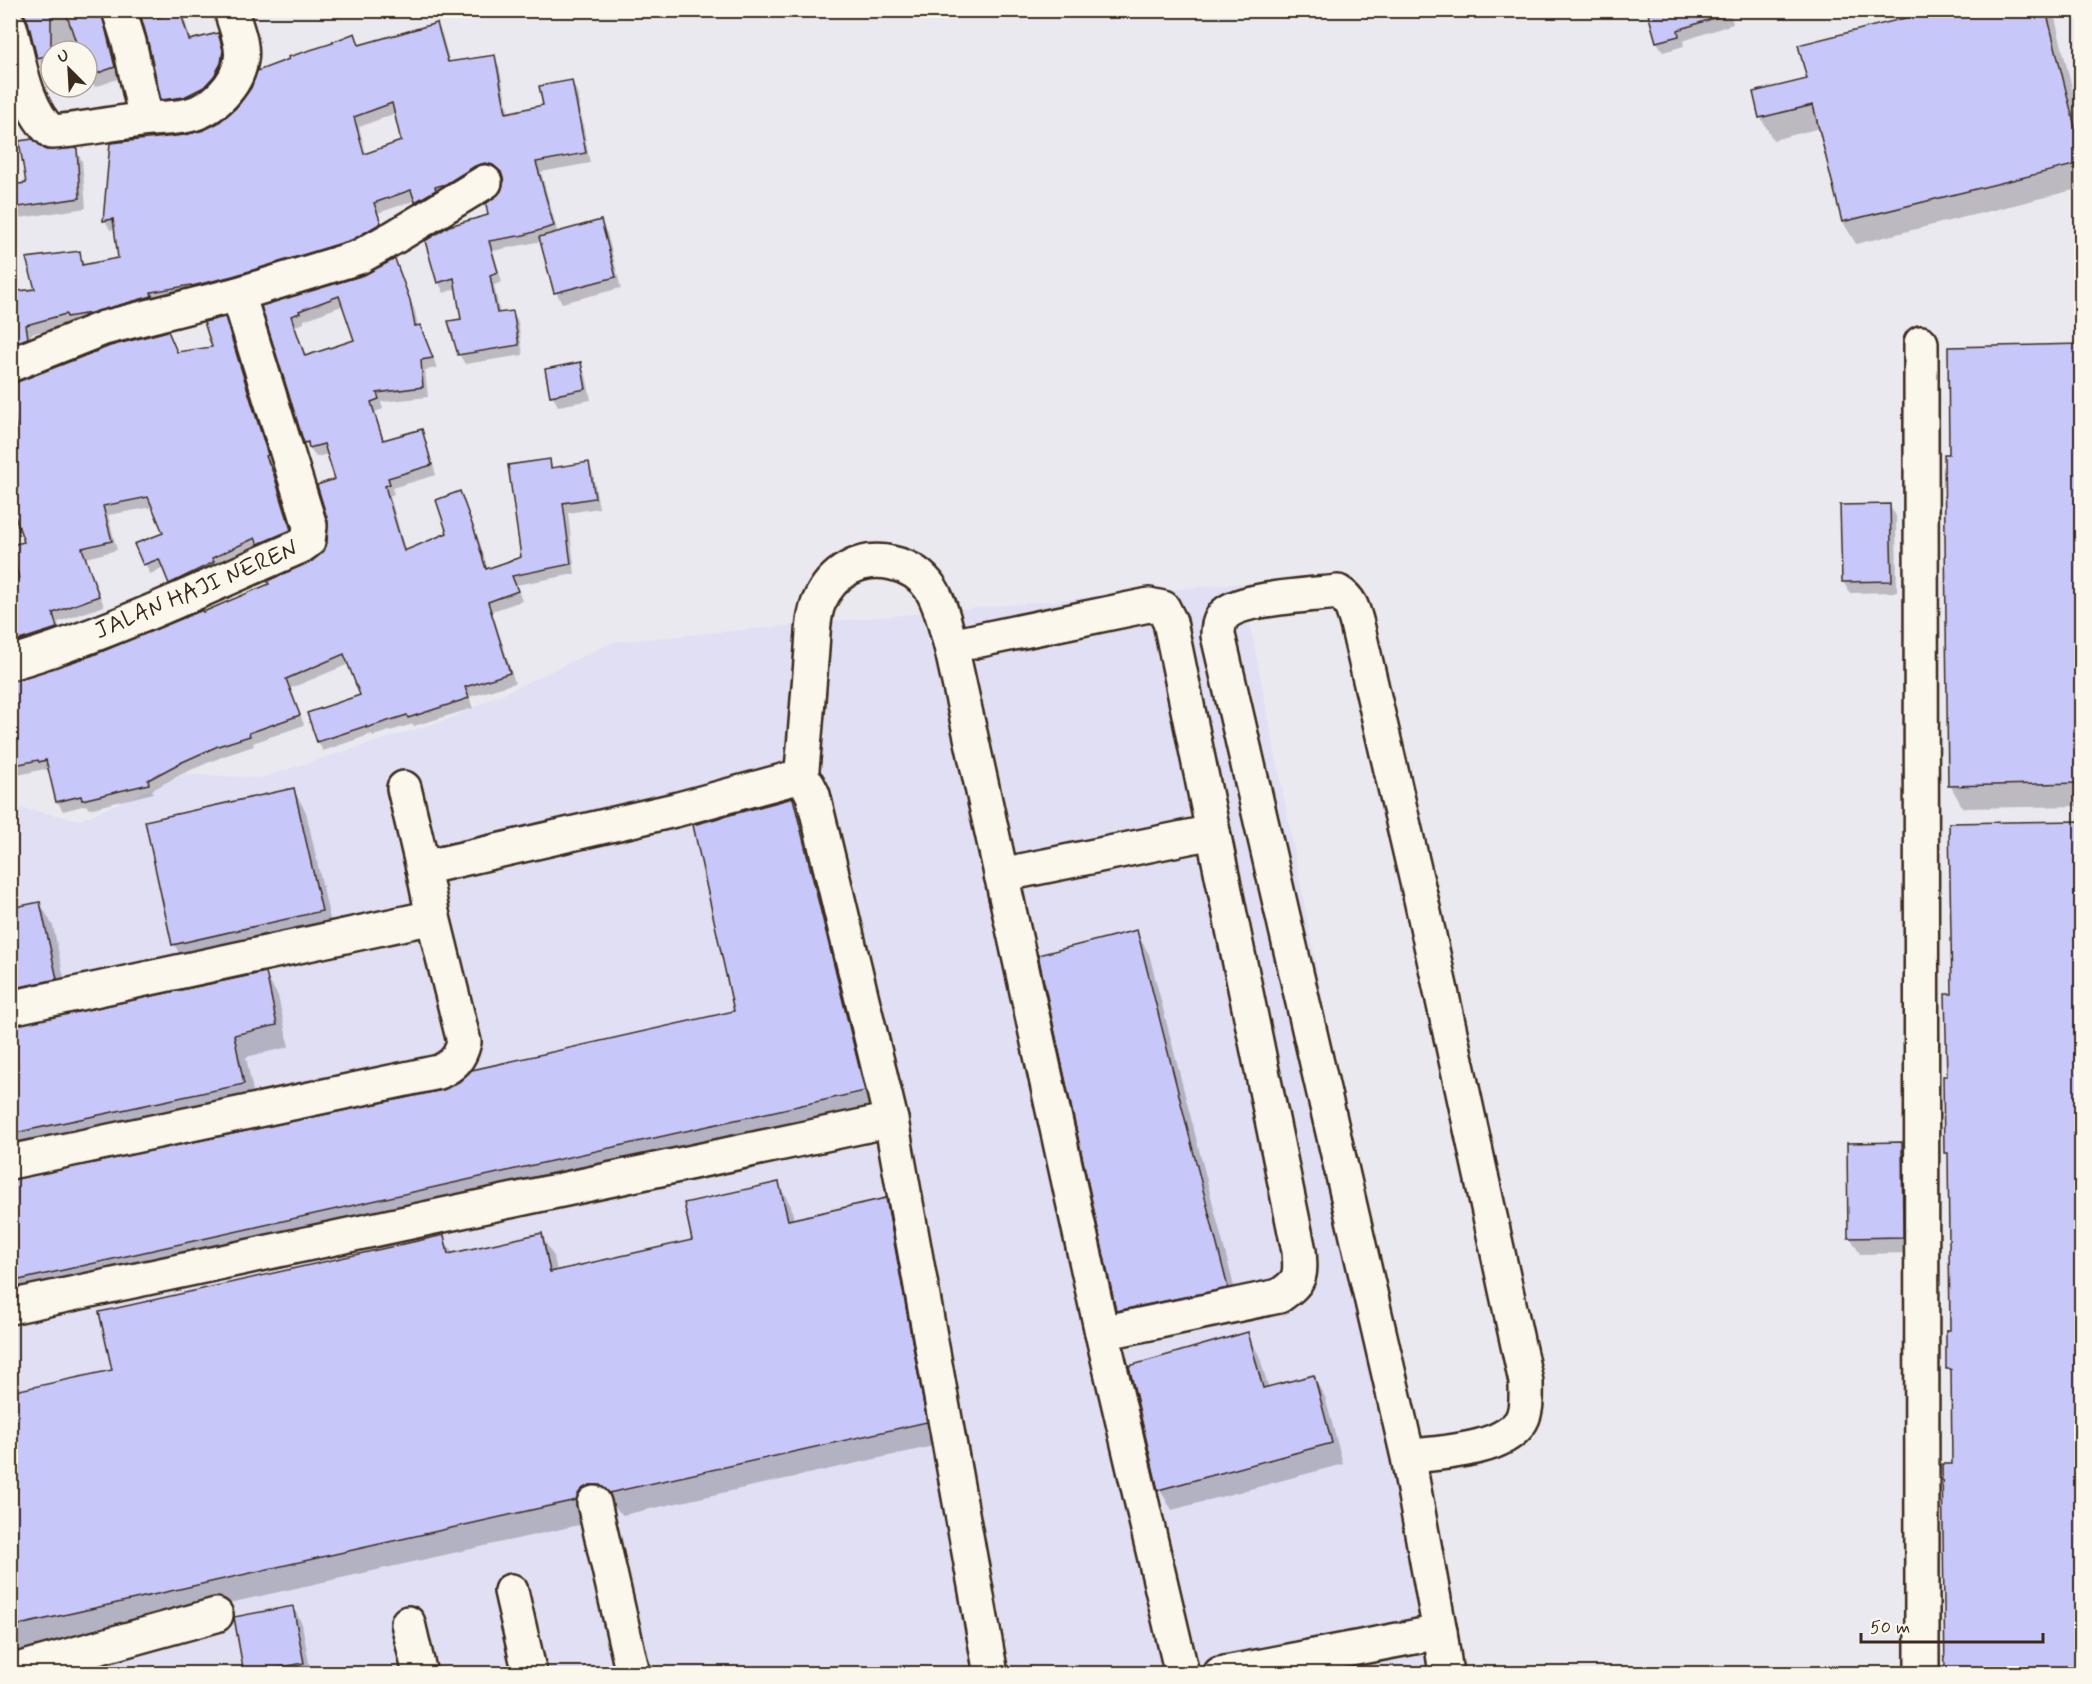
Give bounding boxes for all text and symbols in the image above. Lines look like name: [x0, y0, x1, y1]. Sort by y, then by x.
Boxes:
north arrow: [39, 39, 99, 99]
text: U: [54, 45, 73, 68]
street label: JALAN HAJI NEREN: [90, 533, 303, 647]
scale bar: [1861, 1606, 2042, 1644]
text: 50 m: [1870, 1616, 1910, 1640]

